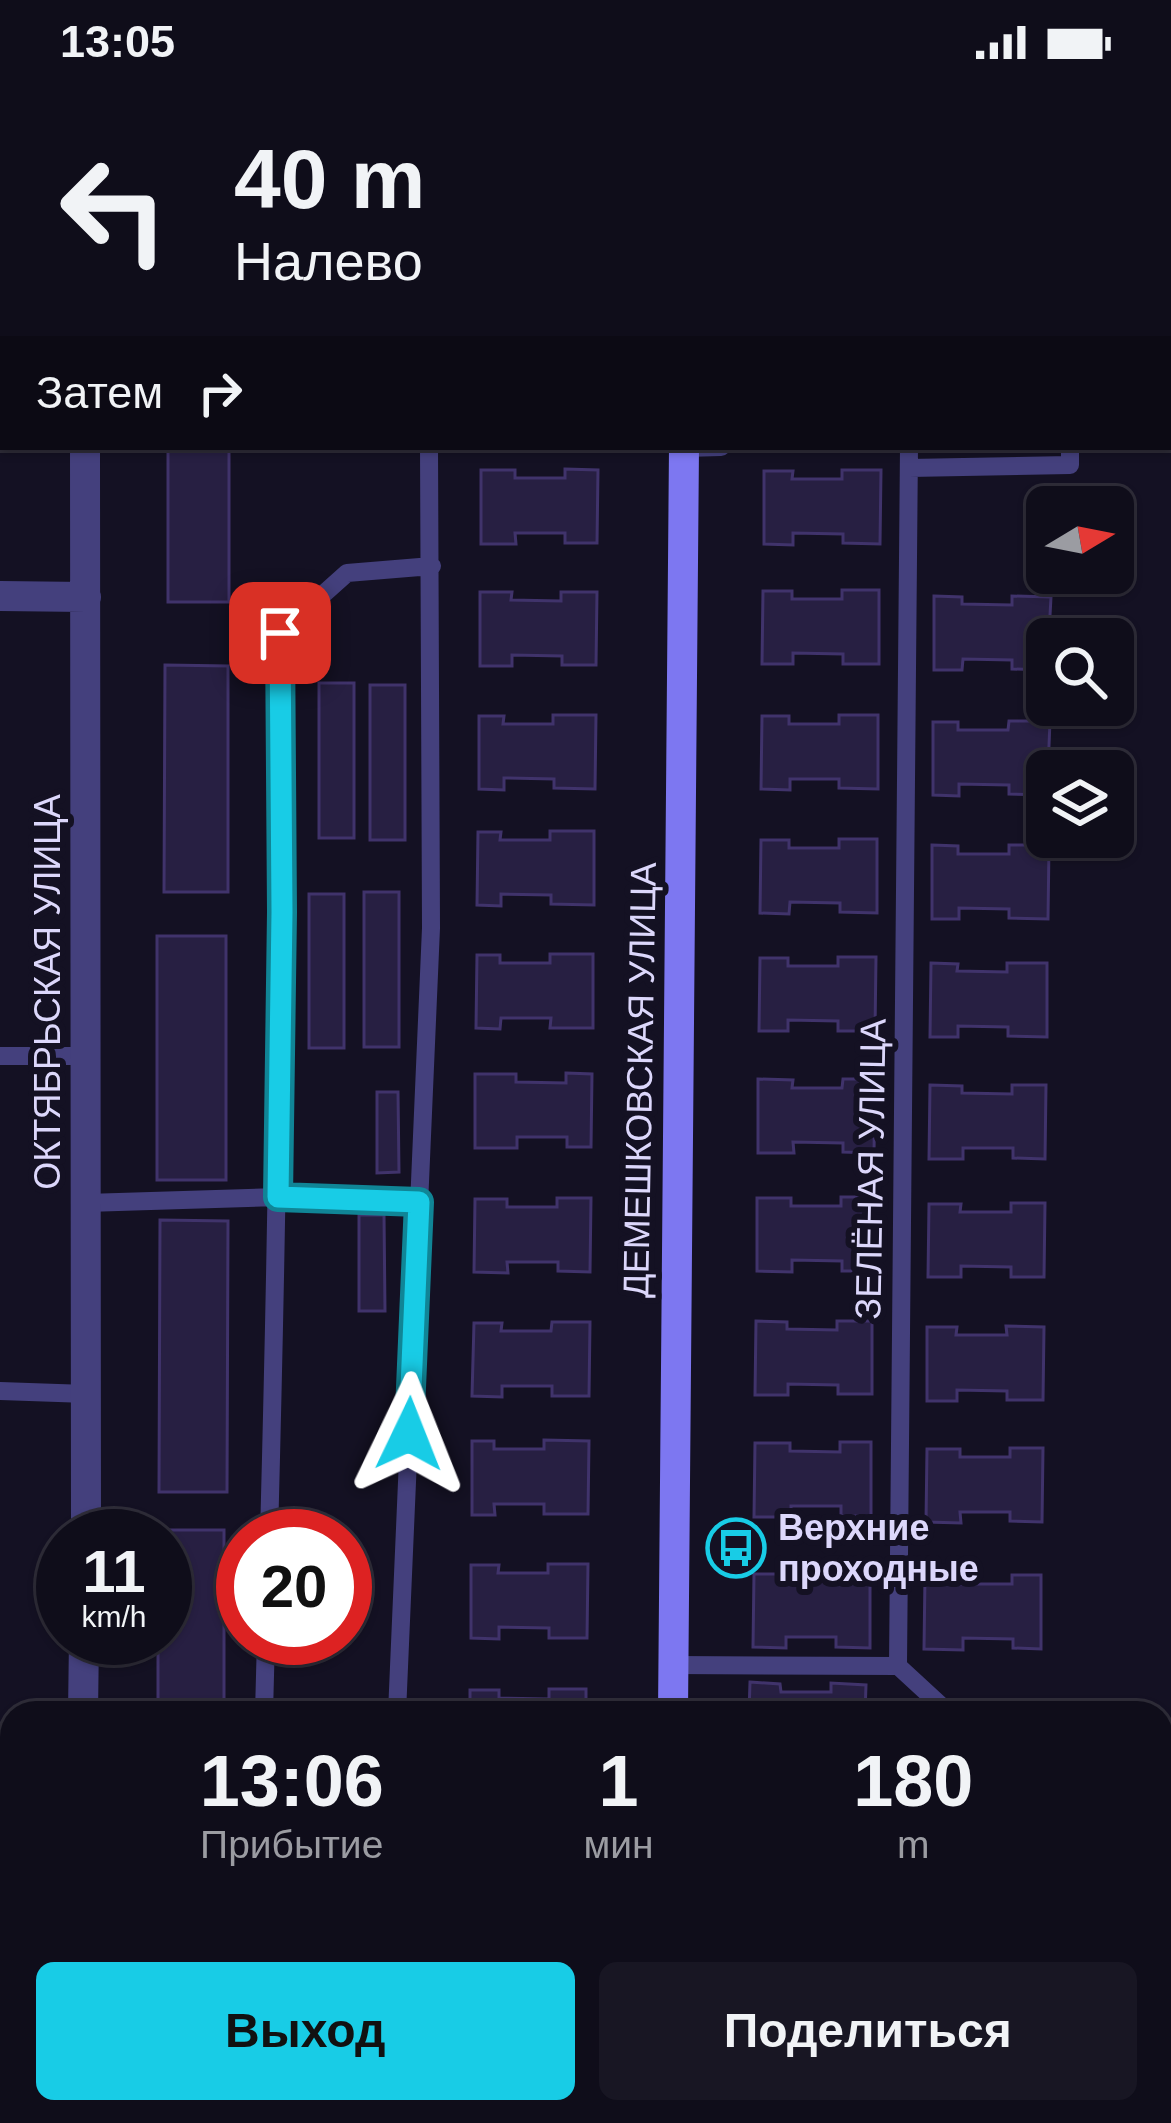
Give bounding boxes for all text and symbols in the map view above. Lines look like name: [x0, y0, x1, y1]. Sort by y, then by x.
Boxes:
text: 13:05: [60, 16, 175, 67]
icon: left: [36, 132, 192, 288]
text: 40 m: [234, 132, 425, 226]
text: Налево: [234, 231, 423, 291]
icon: right: [187, 360, 253, 426]
text: Затем: [36, 367, 163, 418]
north arrow: [1026, 486, 1134, 594]
map controls: [1026, 486, 1134, 858]
pin: [229, 582, 331, 684]
icon: arrive: [247, 600, 313, 666]
button: search: [1026, 618, 1134, 726]
button: layers: [1026, 750, 1134, 858]
street label: ОКТЯБРЬСКАЯ УЛИЦА: [27, 794, 68, 1190]
street label: ДЕМЕШКОВСКАЯ УЛИЦА: [615, 862, 664, 1298]
street label: ЗЕЛЁНАЯ УЛИЦА: [847, 1018, 894, 1320]
position arrow: [346, 1371, 472, 1497]
place label: Верхние проходные: [778, 1507, 979, 1589]
speed limit sign: 20: [216, 1509, 372, 1665]
bus stop icon: Верхние проходные: [705, 1517, 767, 1579]
text: 11: [82, 1538, 146, 1605]
text: km/h: [81, 1600, 147, 1633]
text: 13:06: [200, 1741, 384, 1821]
text: 1: [598, 1741, 639, 1821]
text: 180: [853, 1741, 973, 1821]
text: Прибытие: [200, 1823, 383, 1866]
text: мин: [583, 1823, 654, 1866]
text: m: [897, 1823, 930, 1866]
button: Выход: [36, 1962, 575, 2100]
button: Поделиться: [599, 1962, 1137, 2100]

